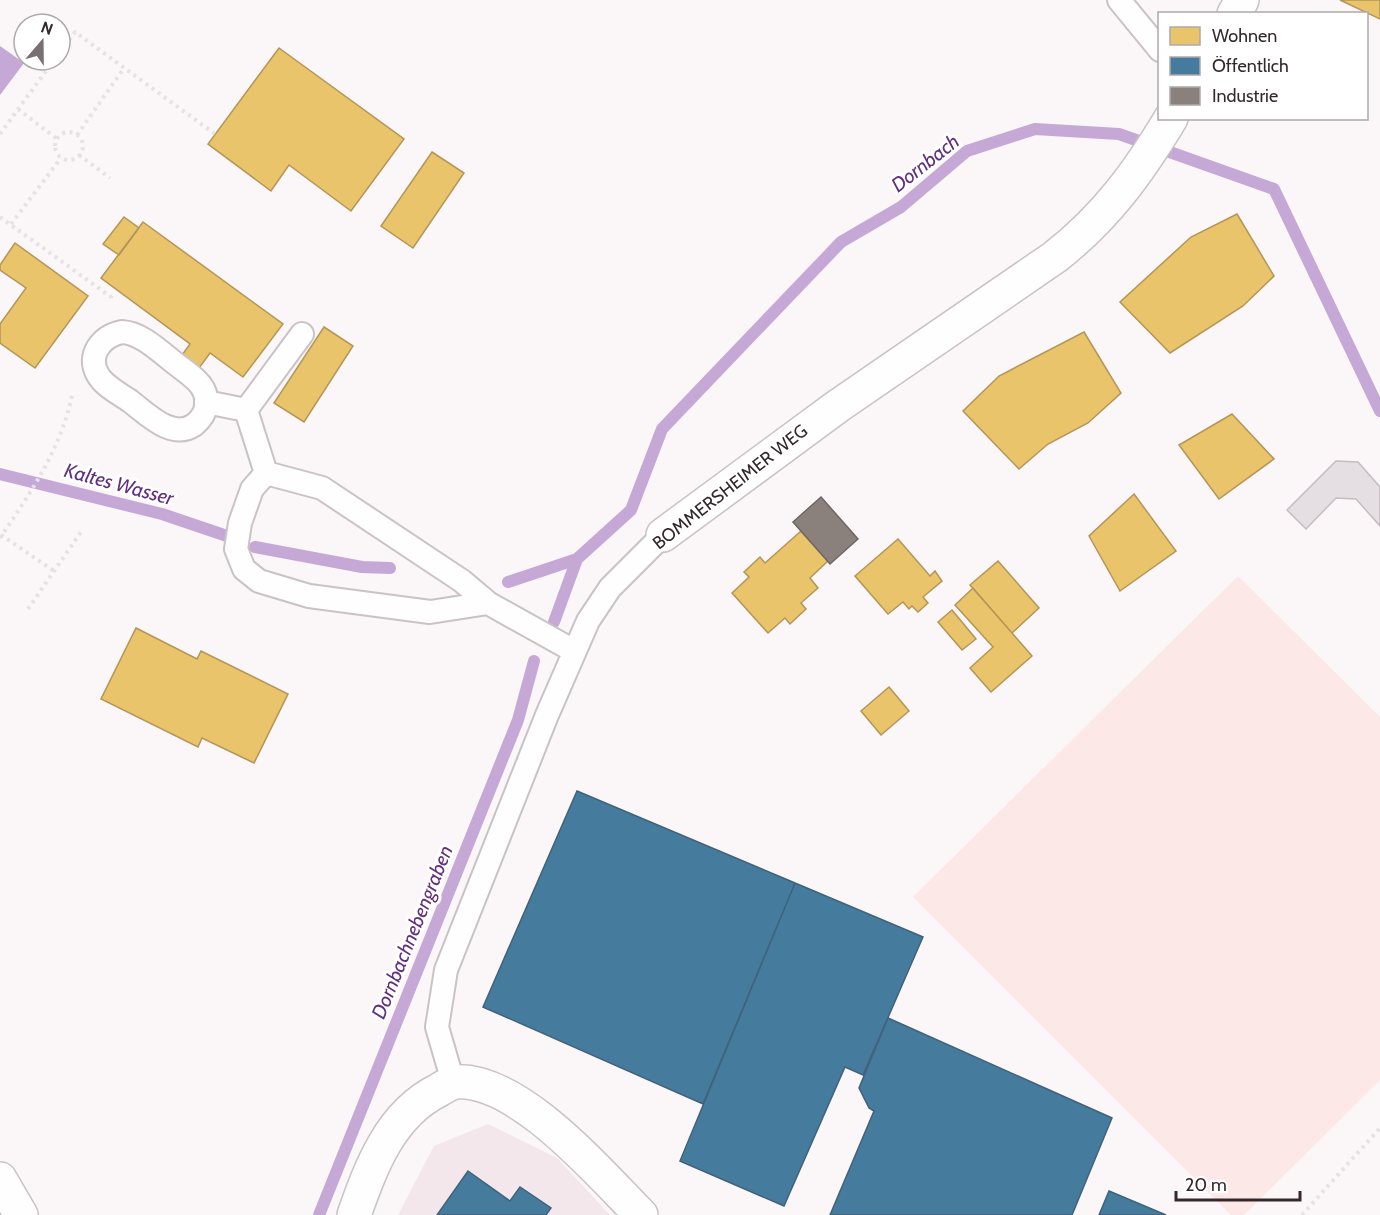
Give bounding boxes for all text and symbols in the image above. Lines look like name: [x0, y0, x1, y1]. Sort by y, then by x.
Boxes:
north arrow: [12, 12, 72, 72]
legend: [1158, 12, 1368, 120]
text: N: [38, 18, 56, 39]
text: Wohnen: [1212, 25, 1277, 47]
text: Öffentlich: [1212, 55, 1289, 77]
text: Industrie: [1212, 85, 1278, 107]
water label: Dornbach: [886, 129, 964, 197]
street label: BOMMERSHEIMER WEG: [648, 420, 812, 554]
water label: Kaltes Wasser: [62, 458, 177, 510]
water label: Dornbachnebengraben: [366, 842, 458, 1022]
scale bar: [1176, 1164, 1300, 1202]
text: 20 m: [1185, 1174, 1227, 1196]

